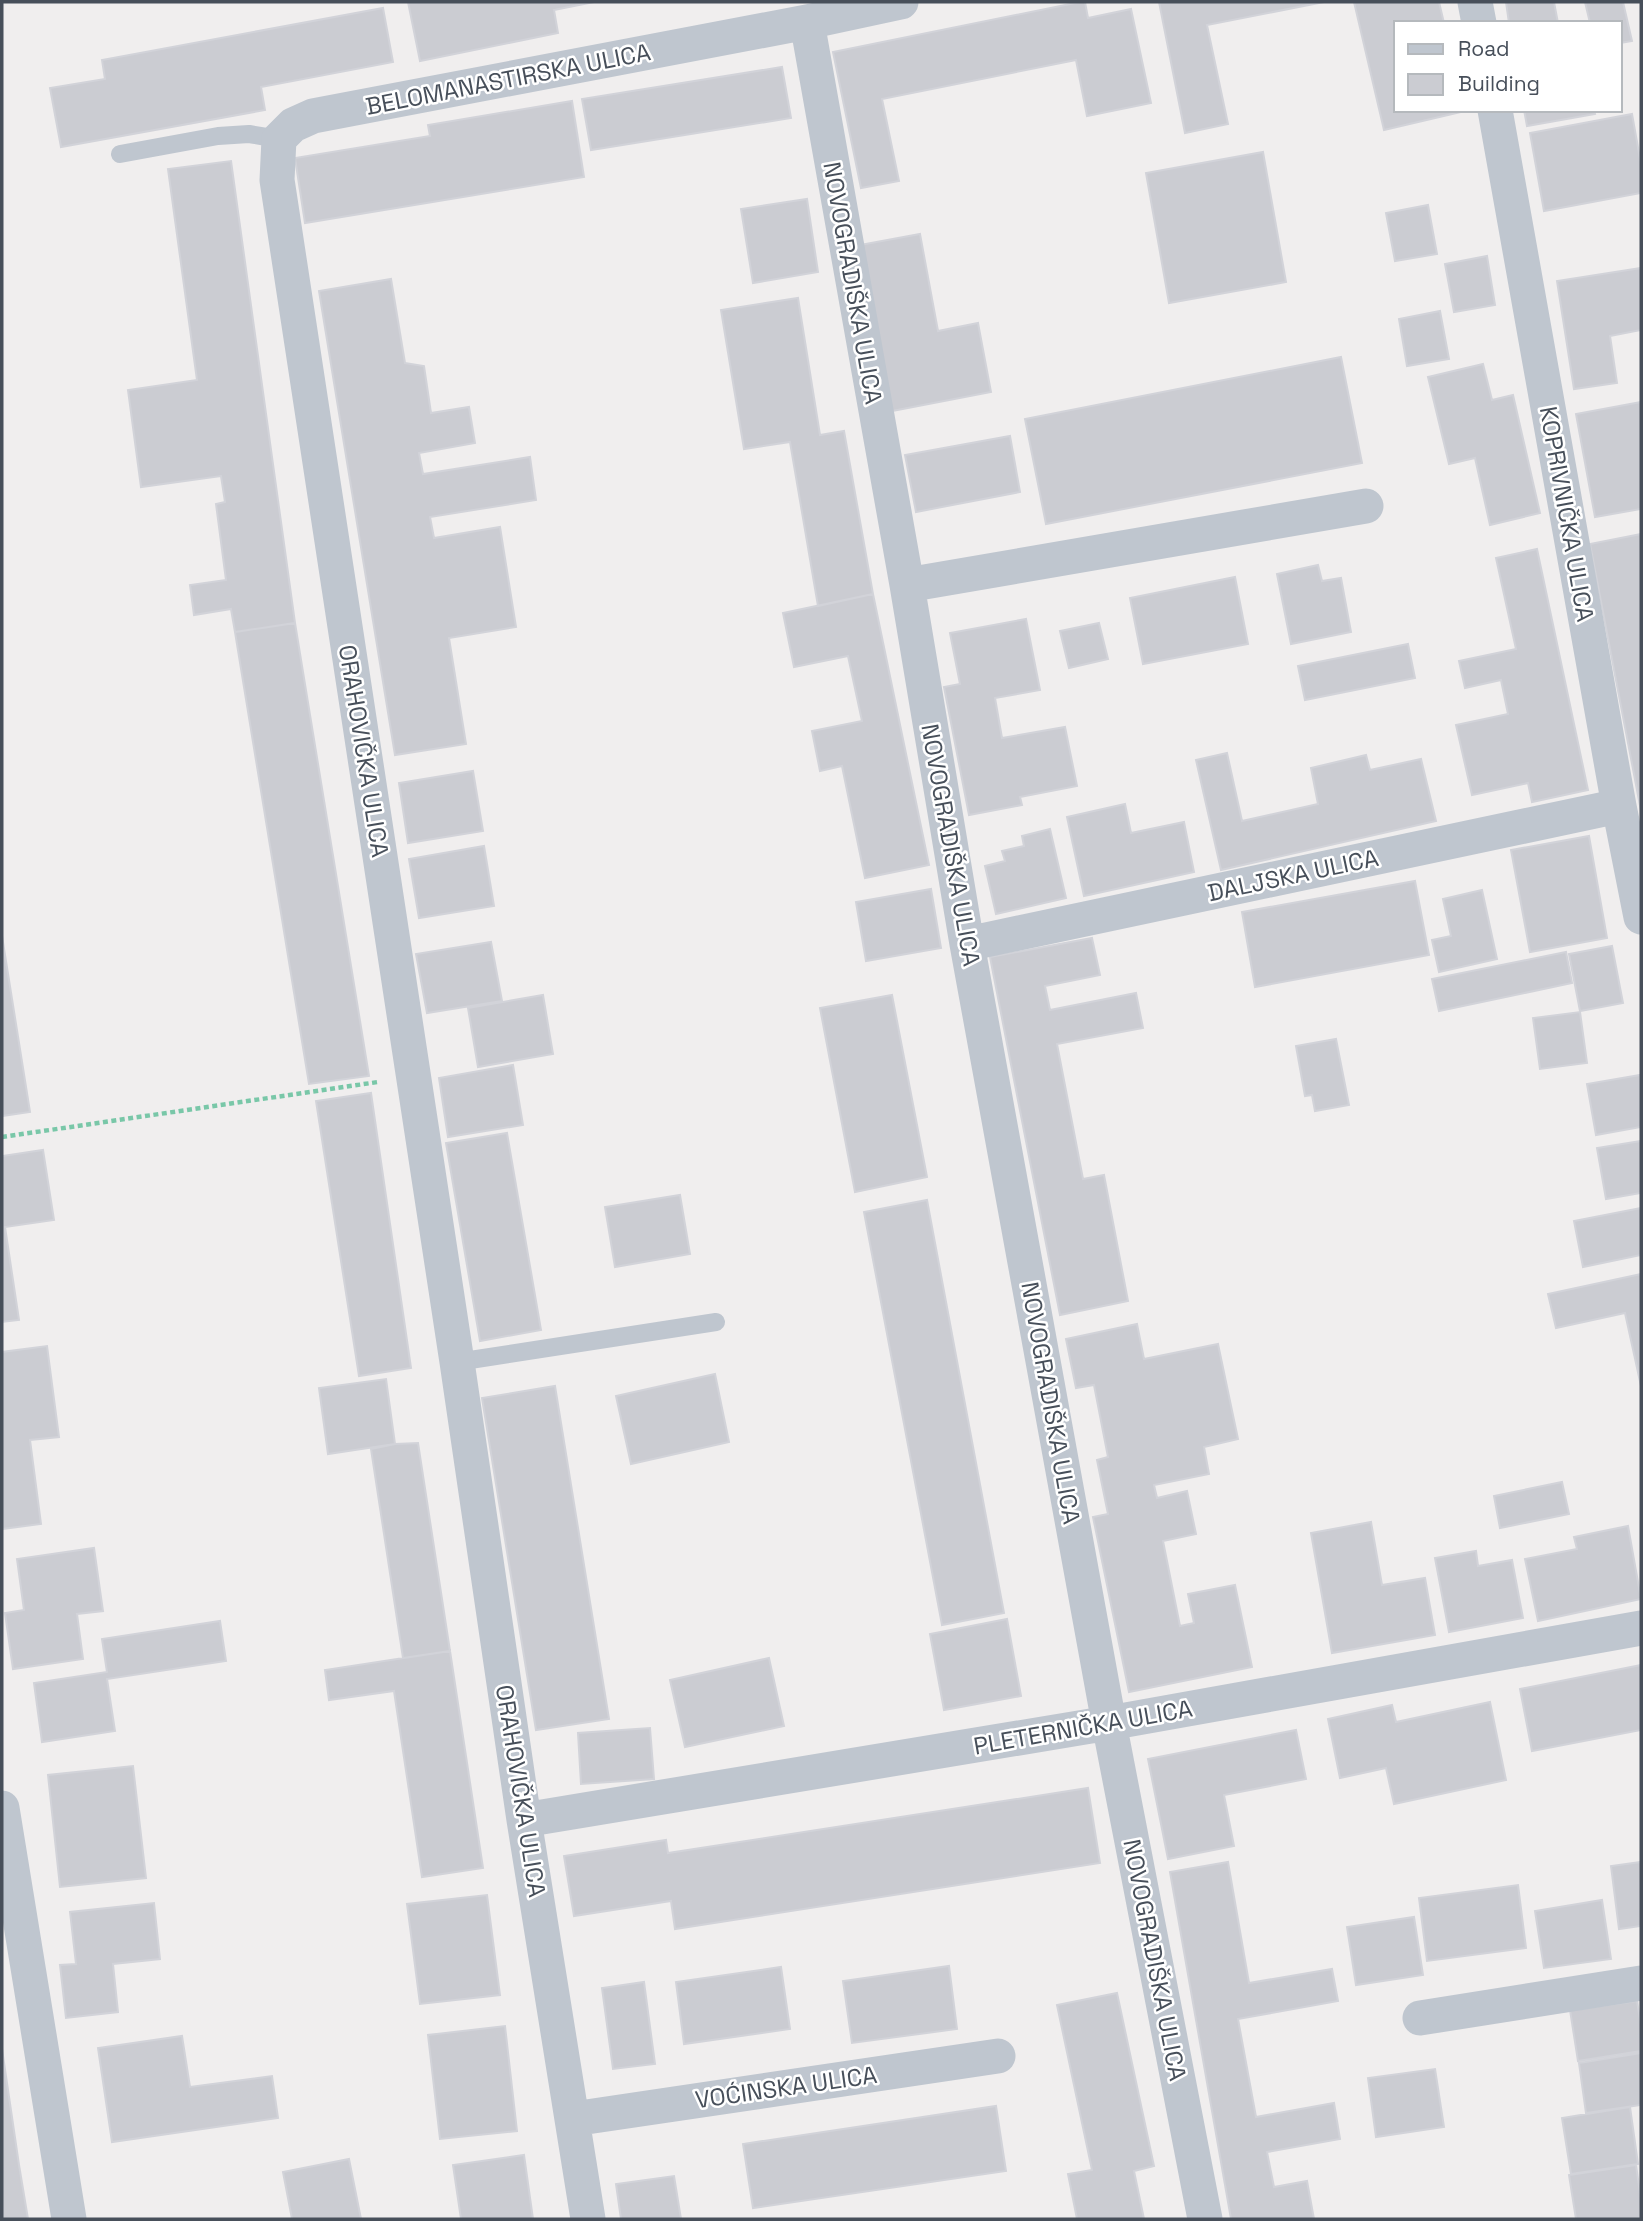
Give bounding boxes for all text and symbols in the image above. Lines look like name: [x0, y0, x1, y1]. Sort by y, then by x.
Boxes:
legend: [1394, 21, 1622, 112]
text: Road: [1458, 35, 1510, 62]
street label: BELOMANASTIRSKA ULICA: [363, 36, 653, 122]
text: Building: [1458, 70, 1540, 97]
street label: NOVOGRADIŠKA ULICA: [816, 159, 890, 407]
street label: KOPRIVNIČKA ULICA: [1533, 404, 1601, 624]
street label: ORAHOVIČKA ULICA: [332, 642, 396, 860]
street label: NOVOGRADIŠKA ULICA: [914, 721, 988, 969]
street label: DALJSKA ULICA: [1205, 842, 1381, 908]
street label: NOVOGRADIŠKA ULICA: [1014, 1279, 1088, 1527]
street label: ORAHOVIČKA ULICA: [489, 1682, 553, 1900]
street label: PLETERNIČKA ULICA: [971, 1692, 1195, 1762]
street label: NOVOGRADIŠKA ULICA: [1116, 1836, 1194, 2084]
street label: VOĆINSKA ULICA: [693, 2059, 879, 2115]

